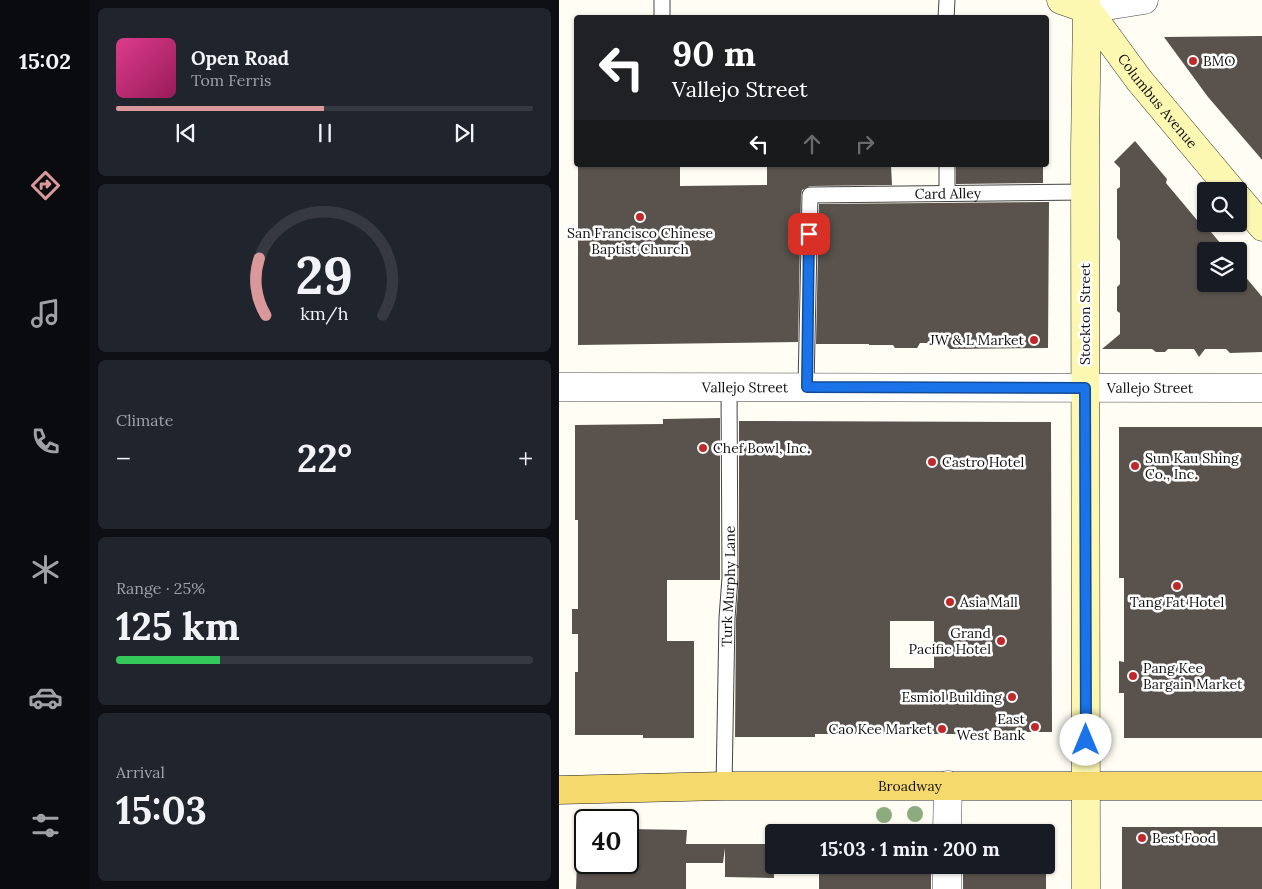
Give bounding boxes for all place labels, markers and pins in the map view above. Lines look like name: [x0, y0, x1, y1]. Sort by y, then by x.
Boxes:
place label: BMO: [1203, 52, 1235, 70]
marker: BMO: [1187, 55, 1199, 67]
marker: San Francisco Chinese Baptist Church: [634, 211, 646, 223]
pin: [788, 213, 830, 255]
place label: San Francisco Chinese Baptist Church: [567, 224, 713, 258]
place label: JW & L Market: [929, 331, 1025, 349]
marker: JW & L Market: [1028, 334, 1040, 346]
place label: Chef Bowl, Inc.: [713, 439, 810, 457]
marker: Chef Bowl, Inc.: [697, 442, 709, 454]
place label: Sun Kau Shing Co., Inc.: [1145, 449, 1239, 483]
place label: Castro Hotel: [942, 453, 1025, 471]
marker: Castro Hotel: [926, 456, 938, 468]
marker: Sun Kau Shing Co., Inc.: [1129, 460, 1141, 472]
marker: Tang Fat Hotel: [1171, 580, 1183, 592]
place label: Asia Mall: [959, 593, 1018, 611]
place label: Tang Fat Hotel: [1130, 593, 1225, 611]
marker: Asia Mall: [944, 596, 956, 608]
place label: Grand Pacific Hotel: [909, 624, 991, 658]
marker: Grand Pacific Hotel: [995, 635, 1007, 647]
place label: Pang Kee Bargain Market: [1143, 659, 1243, 693]
marker: Pang Kee Bargain Market: [1127, 670, 1139, 682]
place label: Esmiol Building: [901, 688, 1002, 706]
marker: Esmiol Building: [1006, 691, 1018, 703]
place label: East West Bank: [956, 710, 1026, 744]
place label: Cao Kee Market: [829, 720, 933, 738]
marker: East West Bank: [1029, 721, 1041, 733]
marker: Cao Kee Market: [936, 723, 948, 735]
place label: Best Food: [1152, 829, 1216, 847]
marker: Best Food: [1136, 832, 1148, 844]

